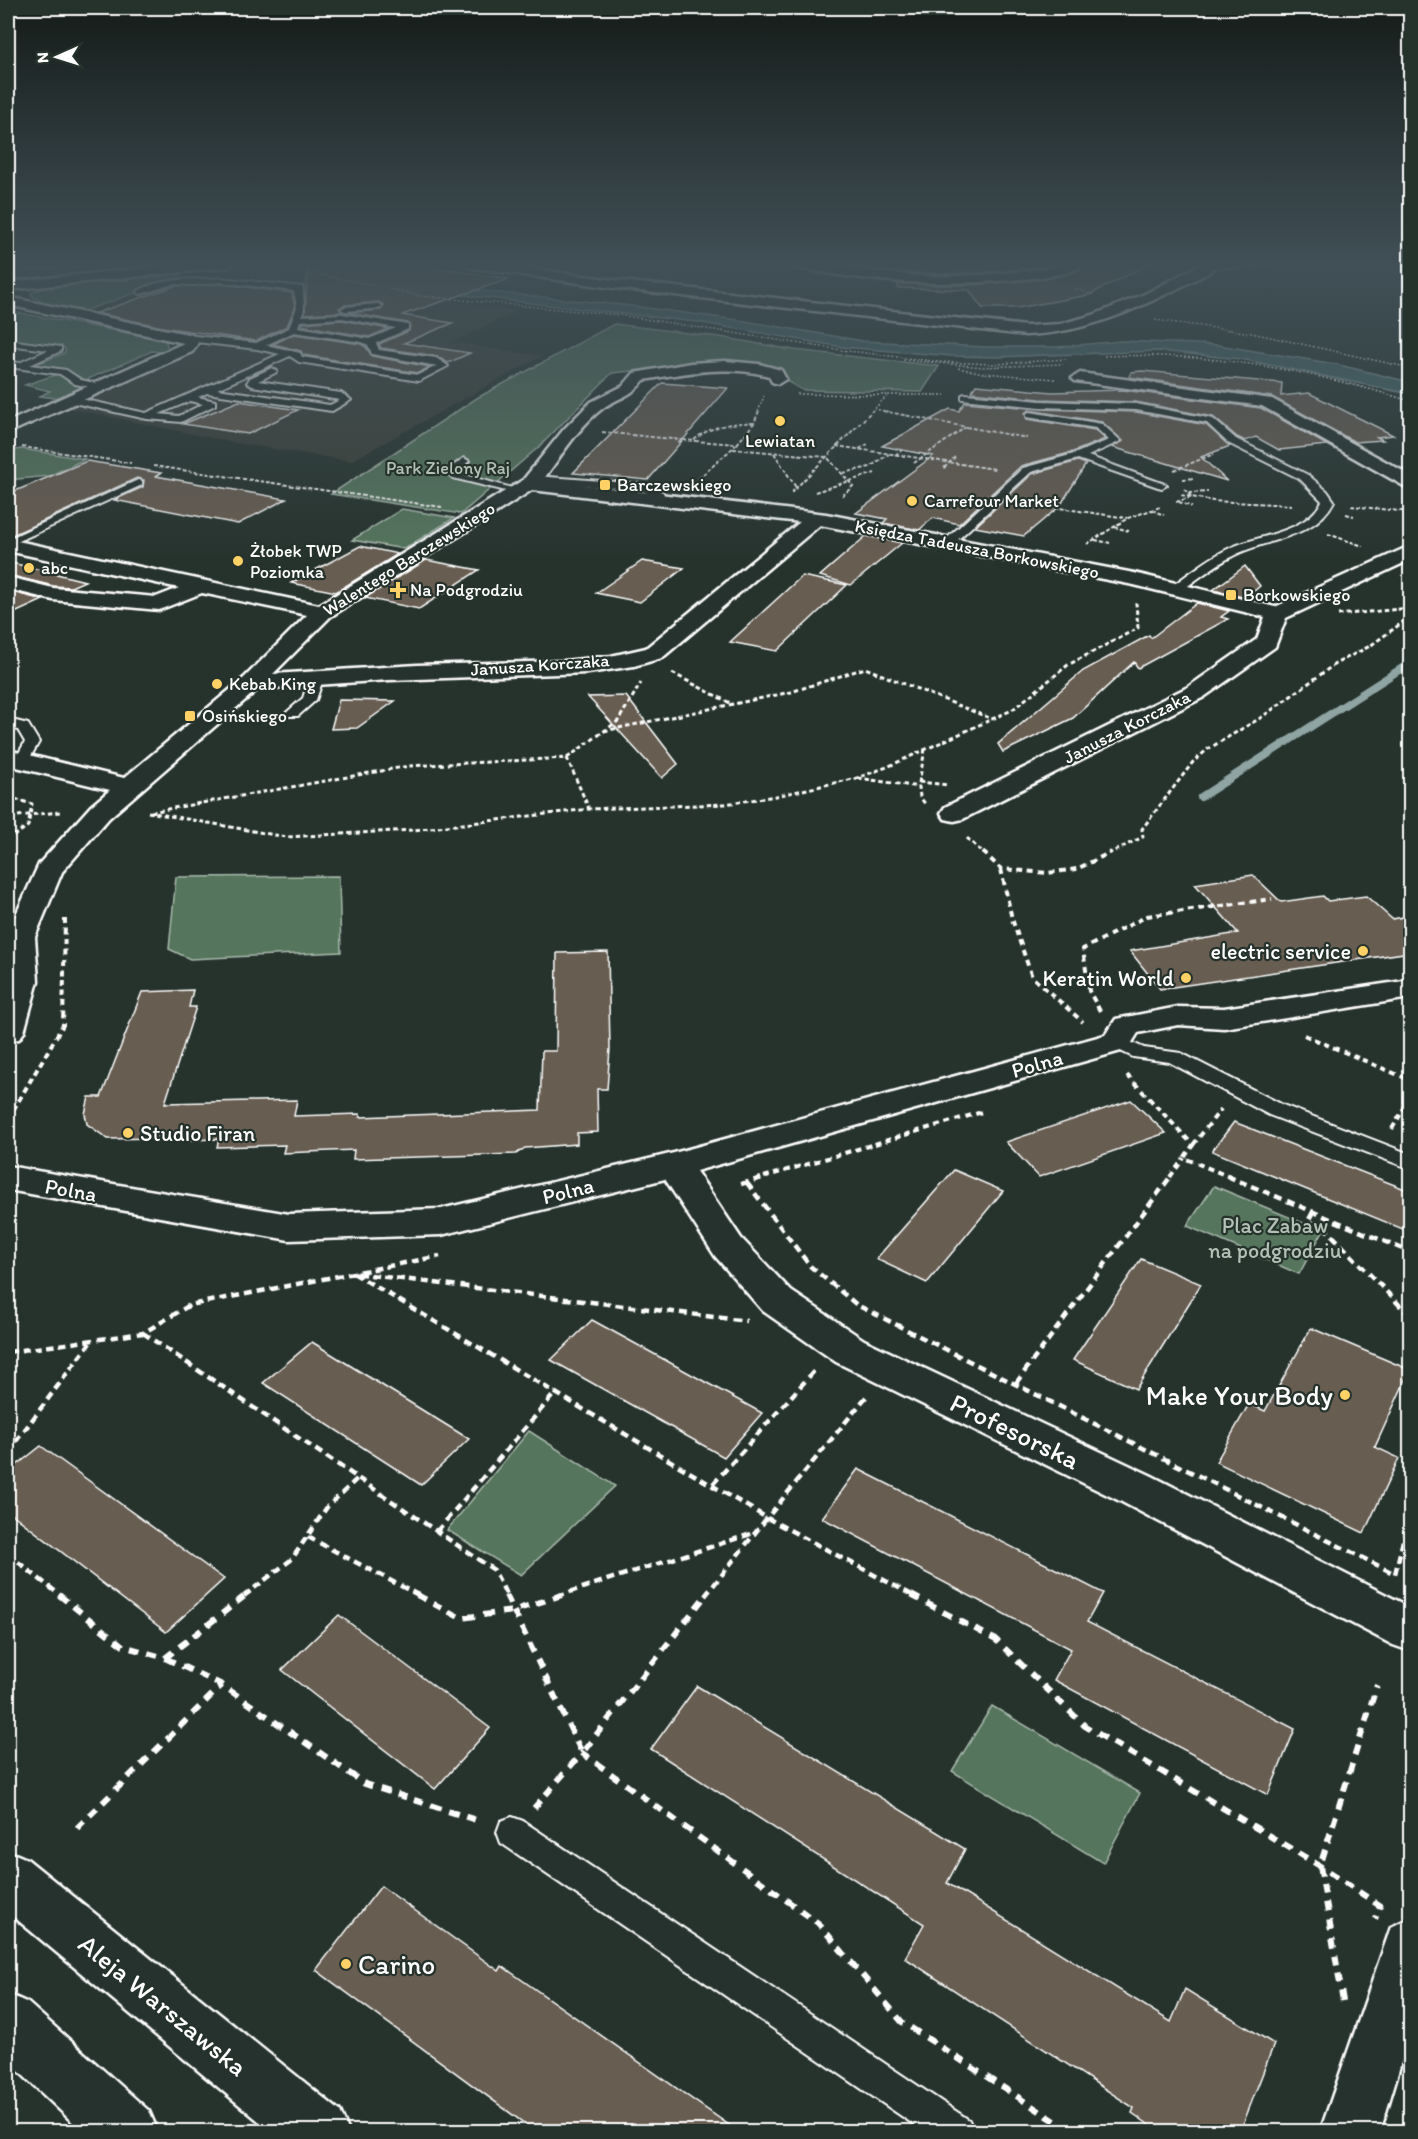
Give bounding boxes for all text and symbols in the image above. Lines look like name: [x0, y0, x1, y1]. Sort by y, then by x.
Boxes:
north arrow: [27, 27, 87, 87]
text: N: [33, 52, 52, 64]
marker: Lewiatan: [773, 414, 787, 428]
place label: Lewiatan: [745, 430, 815, 452]
park label: Park Zielony Raj: [386, 457, 510, 479]
place label: Barczewskiego: [617, 474, 731, 496]
marker: Barczewskiego: [598, 478, 612, 492]
place label: Carrefour Market: [924, 490, 1059, 512]
marker: Carrefour Market: [905, 494, 919, 508]
street label: Walentego Barczewskiego: [319, 497, 499, 621]
street label: Księdza Tadeusza Borkowskiego: [853, 515, 1101, 583]
place label: Żłobek TWP Poziomka: [250, 540, 342, 583]
marker: Żłobek TWP Poziomka: [231, 554, 245, 568]
place label: abc: [41, 557, 68, 579]
marker: abc: [22, 561, 36, 575]
place label: Na Podgrodziu: [410, 579, 523, 601]
marker: Na Podgrodziu: [391, 583, 405, 597]
place label: Borkowskiego: [1243, 584, 1350, 606]
marker: Borkowskiego: [1224, 588, 1238, 602]
street label: Janusza Korczaka: [470, 649, 611, 681]
place label: Kebab King: [229, 673, 317, 695]
marker: Kebab King: [210, 677, 224, 691]
street label: Janusza Korczaka: [1060, 685, 1195, 768]
place label: Osińskiego: [202, 705, 287, 727]
marker: Osińskiego: [183, 709, 197, 723]
place label: electric service: [1210, 938, 1351, 965]
marker: electric service: [1356, 944, 1370, 958]
place label: Keratin World: [1043, 965, 1174, 992]
marker: Keratin World: [1179, 971, 1193, 985]
street label: Polna: [1008, 1044, 1066, 1084]
place label: Studio Firan: [140, 1120, 256, 1147]
marker: Studio Firan: [121, 1126, 135, 1140]
street label: Polna: [43, 1172, 99, 1208]
street label: Polna: [540, 1172, 597, 1210]
park label: Plac Zabaw na podgrodziu: [1208, 1212, 1342, 1264]
place label: Make Your Body: [1146, 1379, 1333, 1412]
street label: Profesorska: [945, 1386, 1085, 1476]
marker: Make Your Body: [1338, 1388, 1352, 1402]
street label: Aleja Warszawska: [72, 1927, 254, 2083]
place label: Carino: [358, 1948, 435, 1981]
marker: Carino: [339, 1957, 353, 1971]

